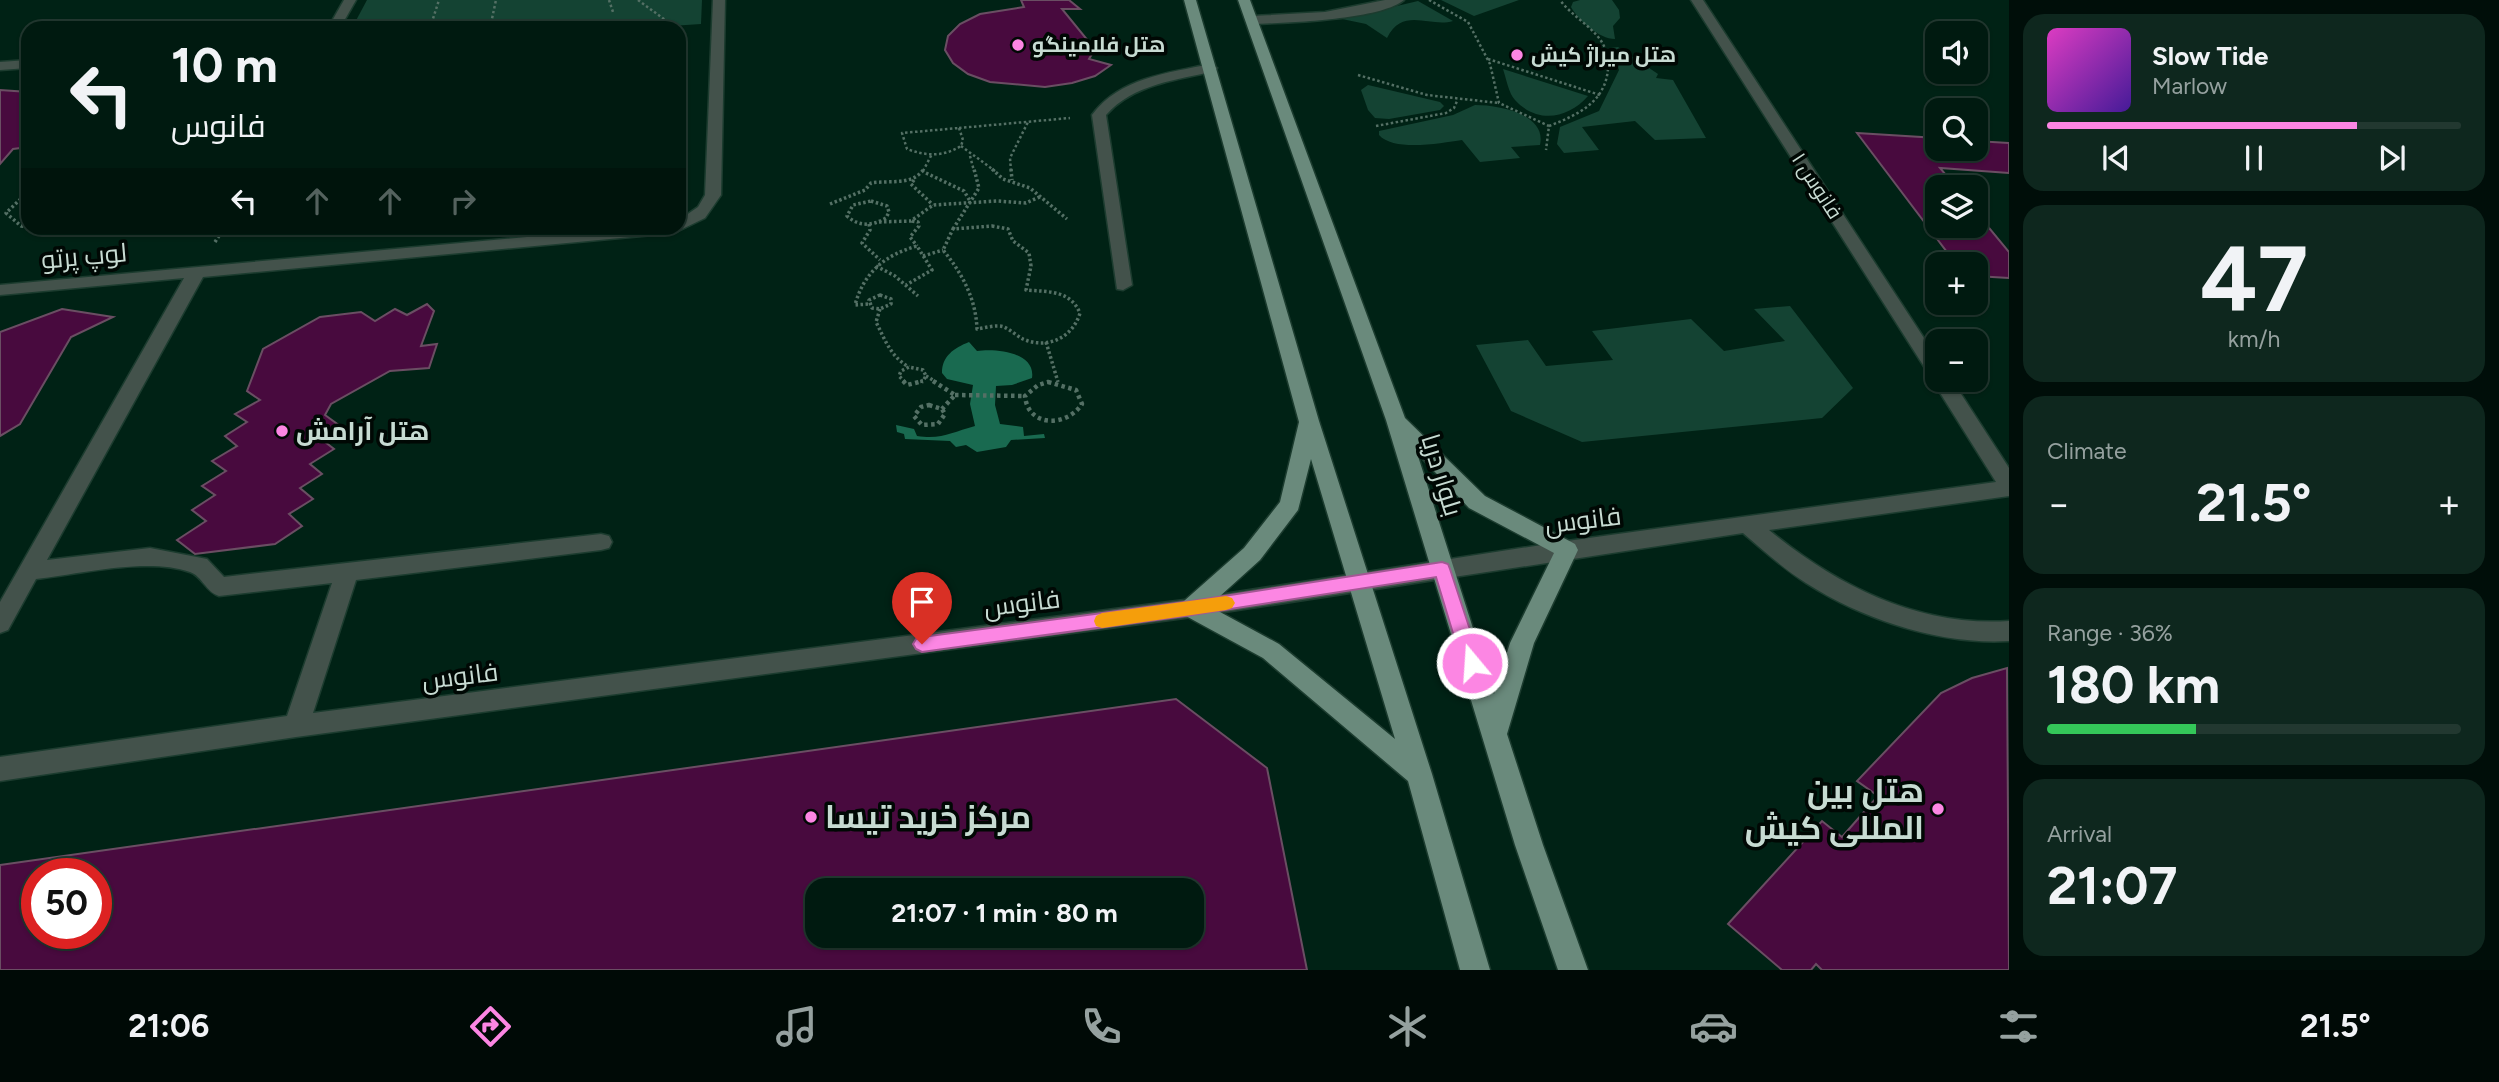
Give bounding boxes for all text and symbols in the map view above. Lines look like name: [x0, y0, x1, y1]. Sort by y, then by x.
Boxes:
map controls: [1925, 21, 1988, 392]
button: sound: [1925, 21, 1988, 84]
place label: هتل فلامینگو: [1032, 32, 1165, 58]
text: 10 m: [171, 35, 278, 94]
marker: هتل فلامینگو: [1010, 37, 1026, 53]
text: Slow Tide: [2152, 40, 2268, 72]
place label: هتل میراژ کیش: [1531, 42, 1676, 67]
marker: هتل میراژ کیش: [1509, 47, 1525, 63]
icon: left: [56, 49, 147, 140]
text: Marlow: [2152, 72, 2227, 100]
button: search: [1925, 98, 1988, 161]
text: فانوس: [171, 107, 266, 145]
icon: previous: [2097, 139, 2135, 177]
icon: pause: [2235, 139, 2273, 177]
icon: next: [2373, 139, 2411, 177]
street label: فانوس ۱: [1786, 148, 1848, 224]
button: layers: [1925, 175, 1988, 238]
icon: left: [225, 182, 263, 220]
icon: ahead: [298, 182, 336, 220]
icon: ahead: [371, 182, 409, 220]
icon: right: [444, 182, 482, 220]
text: 47: [2200, 225, 2308, 334]
street label: لوپ پرتو: [40, 236, 128, 277]
button: +: [1925, 252, 1988, 315]
text: km/h: [2228, 325, 2280, 353]
button: −: [1925, 329, 1988, 392]
place label: هتل آرامش: [296, 415, 429, 447]
marker: هتل آرامش: [274, 423, 290, 439]
street label: بلوار دریا: [1414, 430, 1470, 520]
text: Climate: [2047, 437, 2126, 465]
text: 21.5°: [2197, 472, 2311, 534]
text: −: [2047, 481, 2071, 527]
text: +: [2437, 481, 2461, 527]
street label: فانوس: [1543, 499, 1623, 541]
pin: [892, 572, 952, 644]
street label: فانوس: [982, 582, 1062, 624]
icon: arrive: [903, 583, 941, 621]
text: Range · 36%: [2047, 619, 2173, 647]
position arrow: [1435, 626, 1509, 700]
text: 180 km: [2047, 654, 2220, 716]
street label: فانوس: [420, 655, 500, 697]
place label: هتل بین المللی کیش: [1745, 772, 1924, 847]
place label: مرکز خرید تیسا: [825, 798, 1031, 836]
marker: هتل بین المللی کیش: [1930, 801, 1946, 817]
marker: مرکز خرید تیسا: [803, 809, 819, 825]
text: Arrival: [2047, 820, 2112, 848]
text: 21:07: [2047, 855, 2177, 917]
speed limit sign: 50: [21, 858, 112, 949]
text: 21:07 · 1 min · 80 m: [891, 897, 1118, 929]
icon: directions: [466, 1002, 515, 1051]
icon: music: [772, 1002, 821, 1051]
icon: phone: [1077, 1002, 1126, 1051]
icon: climate: [1383, 1002, 1432, 1051]
icon: car: [1689, 1002, 1738, 1051]
icon: filters: [1994, 1002, 2043, 1051]
text: 21:06: [128, 1007, 209, 1045]
text: 21.5°: [2300, 1007, 2371, 1045]

